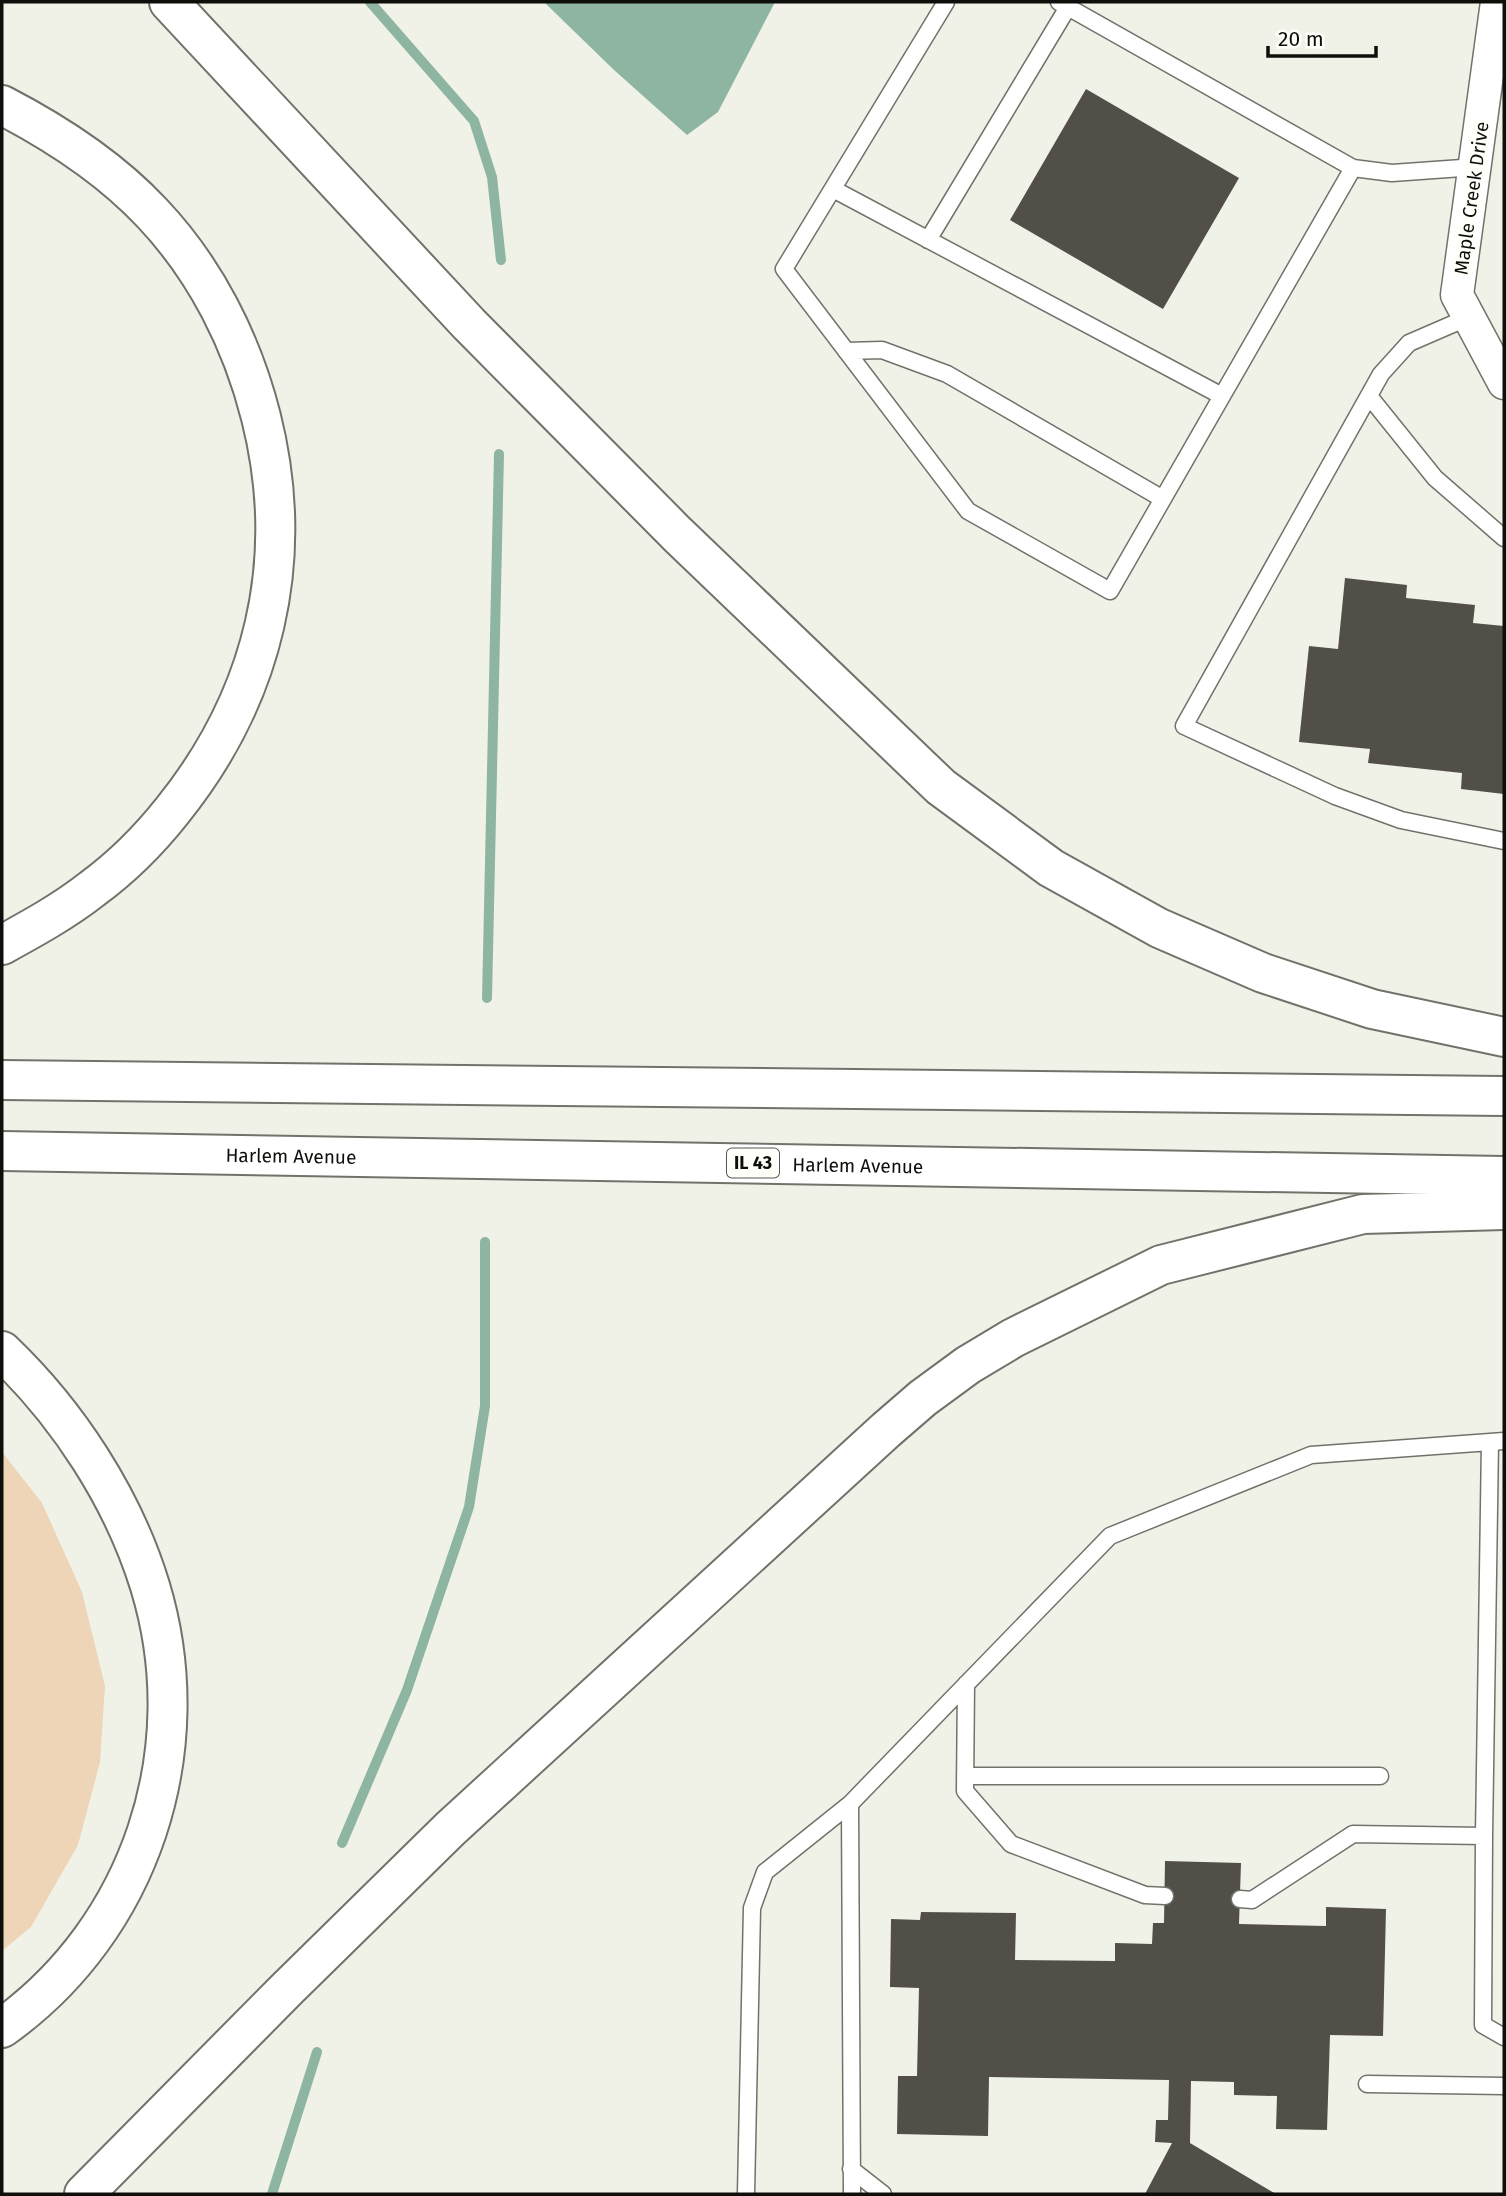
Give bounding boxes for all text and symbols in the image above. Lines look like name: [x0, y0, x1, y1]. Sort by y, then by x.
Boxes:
scale bar: [1268, 14, 1376, 58]
text: 20 m: [1278, 26, 1324, 52]
street label: Maple Creek Drive: [1449, 120, 1494, 276]
street label: Harlem Avenue: [225, 1144, 357, 1169]
road number: IL 43: [727, 1148, 779, 1178]
street label: Harlem Avenue: [792, 1153, 924, 1178]

